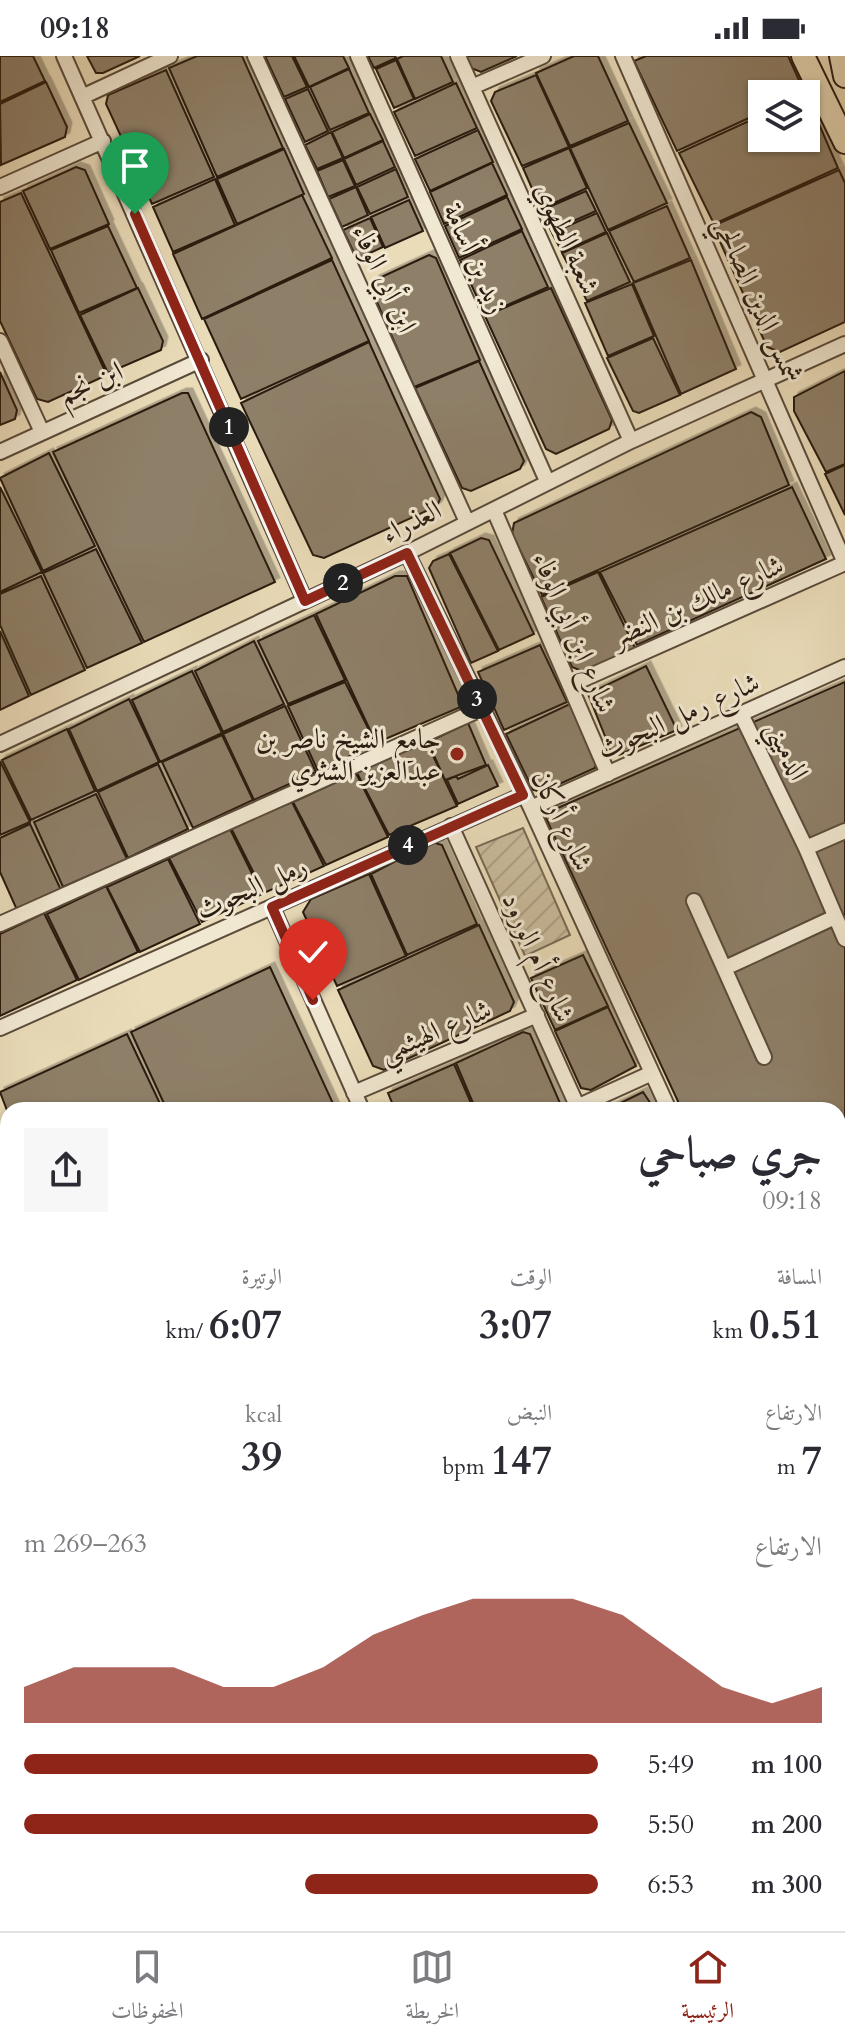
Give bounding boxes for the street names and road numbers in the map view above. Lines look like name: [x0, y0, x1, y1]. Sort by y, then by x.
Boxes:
street label: شعبة الطهوي: [523, 176, 609, 302]
street label: زيد بن أسامة: [434, 196, 517, 320]
street label: شمس الدين الصالحي: [698, 209, 812, 392]
street label: ابن أبي الوفاء: [340, 218, 427, 340]
street label: ابن نجم: [52, 352, 132, 420]
street label: العذراء: [375, 491, 448, 553]
street label: شارع ابن أبي الوفاء: [519, 546, 626, 720]
street label: شارع مالك بن النضر: [602, 546, 791, 661]
street label: شارع رمل البحوث: [591, 663, 767, 772]
street label: الدميني: [750, 714, 818, 790]
street label: شارع أركان: [519, 763, 603, 879]
street label: رمل البحوث: [190, 847, 313, 929]
street label: شارع أم الورود: [488, 886, 585, 1030]
street label: شارع الهيثمي: [374, 990, 500, 1078]

